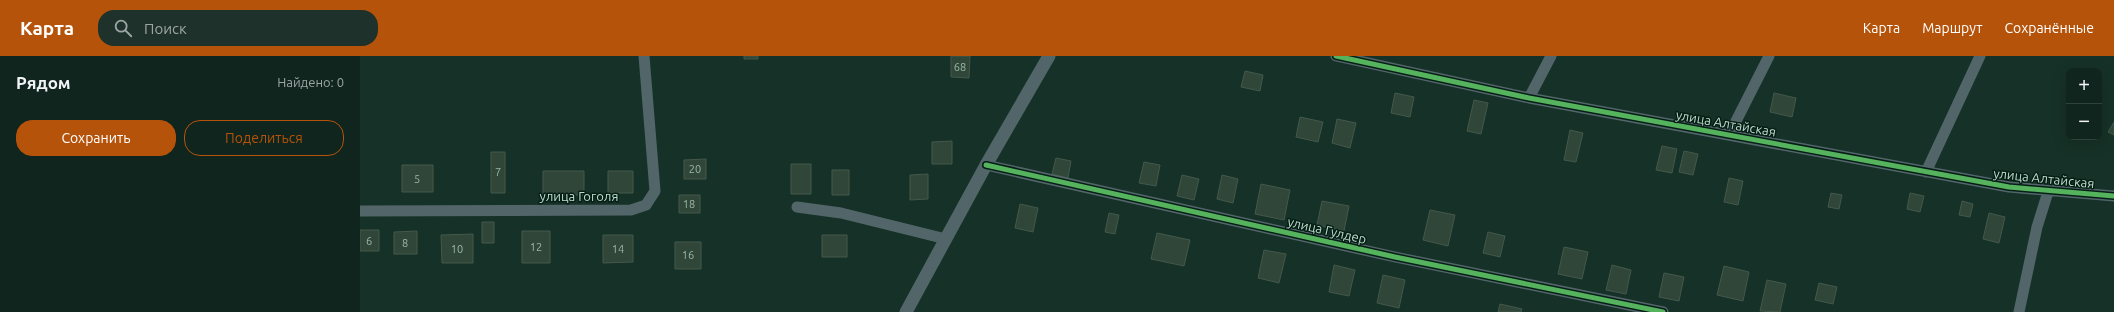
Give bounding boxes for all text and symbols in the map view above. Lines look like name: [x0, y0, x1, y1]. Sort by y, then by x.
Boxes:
search box: [98, 10, 378, 46]
text: Карта: [20, 17, 74, 39]
icon: search: [112, 17, 134, 39]
text: Поиск: [144, 20, 187, 37]
text: Карта: [1863, 20, 1900, 36]
text: Маршрут: [1922, 20, 1983, 36]
text: Сохранённые: [2005, 20, 2094, 36]
house number: 68: [954, 61, 966, 73]
map controls: [2066, 68, 2102, 140]
button: +: [2066, 68, 2102, 104]
text: Рядом: [16, 73, 71, 92]
text: Найдено: 0: [277, 75, 344, 89]
button: −: [2066, 104, 2102, 140]
street label: улица Алтайская: [1675, 107, 1777, 139]
button: Сохранить: [16, 120, 176, 156]
button: Поделиться: [184, 120, 344, 156]
house number: 20: [689, 163, 701, 175]
house number: 7: [495, 166, 501, 178]
street label: улица Алтайская: [1993, 166, 2095, 190]
house number: 5: [414, 173, 420, 185]
street label: улица Гоголя: [540, 189, 618, 203]
house number: 18: [683, 198, 695, 210]
street label: улица Гулдер: [1286, 214, 1368, 246]
house number: 6: [366, 235, 372, 247]
house number: 8: [402, 237, 408, 249]
house number: 12: [530, 241, 542, 253]
house number: 10: [451, 243, 463, 255]
house number: 14: [612, 243, 624, 255]
house number: 16: [682, 249, 694, 261]

